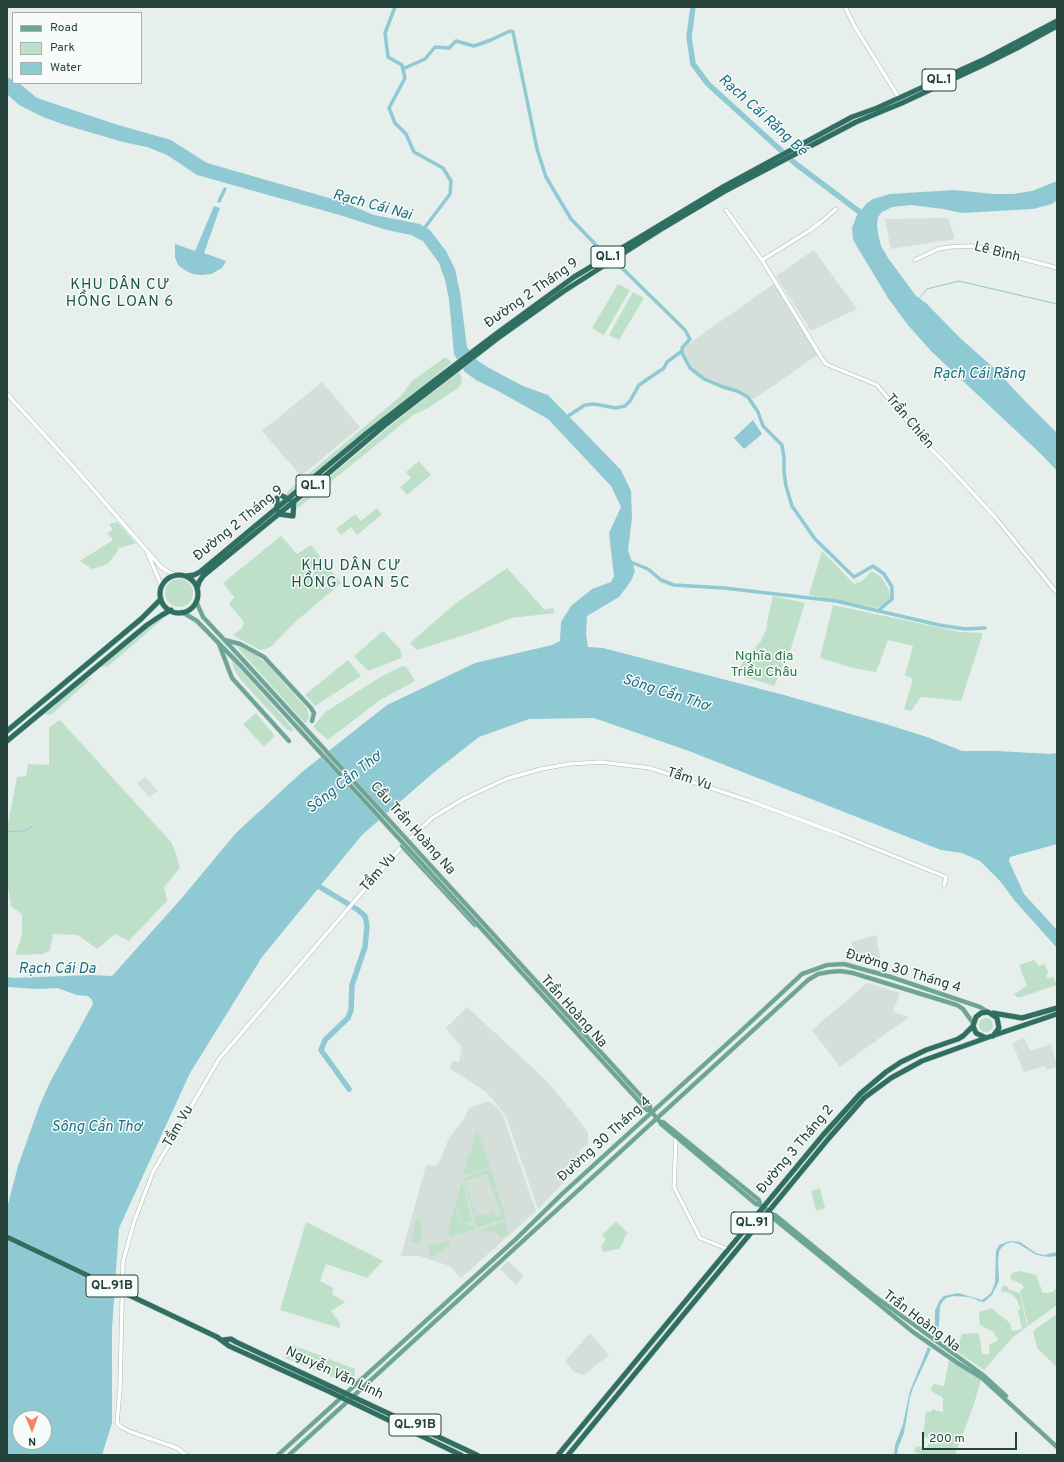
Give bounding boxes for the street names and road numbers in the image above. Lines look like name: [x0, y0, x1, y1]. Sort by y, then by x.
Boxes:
road number: QL.1: [922, 69, 956, 91]
street label: Lê Bình: [972, 239, 1022, 267]
road number: QL.1: [591, 246, 625, 268]
street label: Đường 2 Tháng 9: [482, 255, 582, 333]
street label: Trần Chiên: [881, 391, 937, 453]
road number: QL.1: [296, 475, 330, 497]
street label: Đường 2 Tháng 9: [191, 483, 287, 565]
street label: Tầm Vu: [664, 765, 714, 795]
street label: Cầu Trần Hoàng Na: [366, 779, 458, 879]
street label: Tầm Vu: [358, 850, 400, 896]
street label: Đường 30 Tháng 4: [843, 946, 963, 998]
street label: Trần Hoàng Na: [536, 972, 610, 1052]
street label: Đường 30 Tháng 4: [555, 1094, 655, 1186]
street label: Đường 3 Tháng 2: [754, 1102, 838, 1198]
street label: Tầm Vu: [160, 1103, 198, 1151]
road number: QL.91: [731, 1212, 773, 1234]
road number: QL.91B: [86, 1275, 138, 1297]
street label: Trần Hoàng Na: [879, 1288, 963, 1356]
street label: Nguyễn Văn Linh: [282, 1344, 386, 1404]
road number: QL.91B: [389, 1414, 441, 1436]

